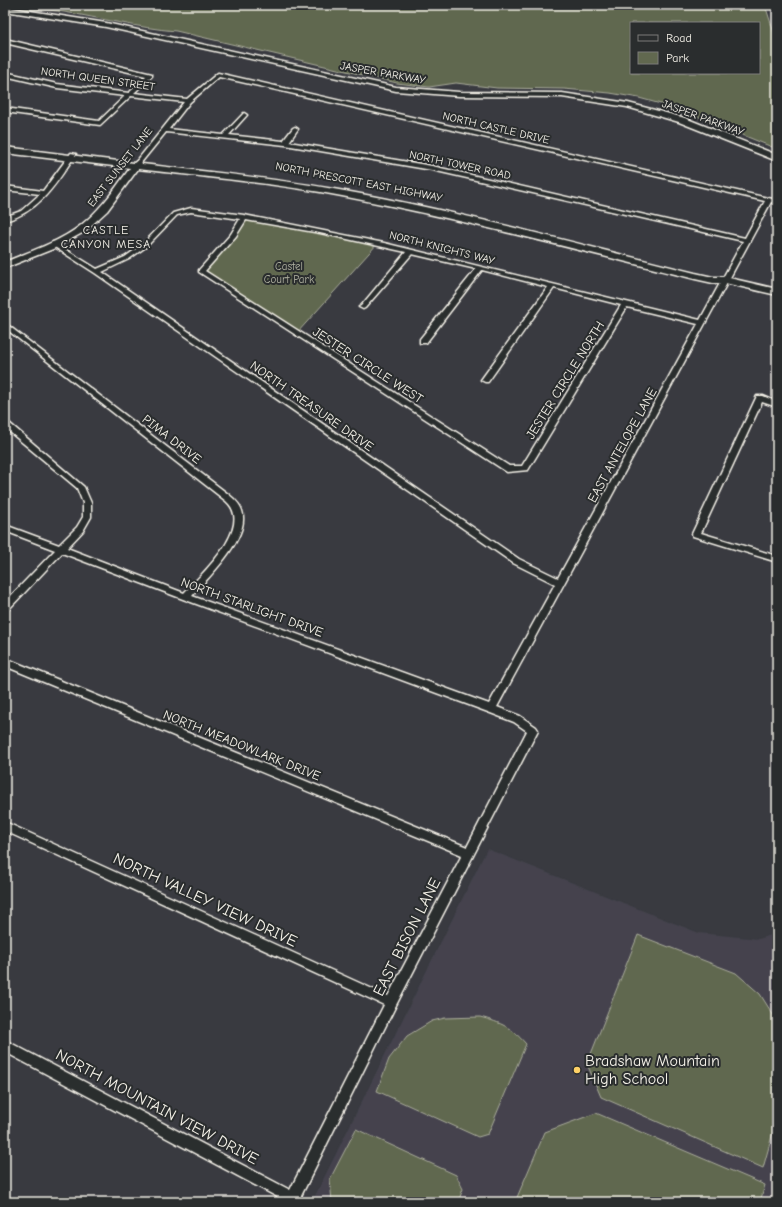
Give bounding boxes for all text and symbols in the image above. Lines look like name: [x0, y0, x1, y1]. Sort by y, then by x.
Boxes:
legend: [630, 22, 760, 74]
text: Road: [666, 31, 692, 45]
text: Park: [666, 51, 689, 65]
street label: JASPER PARKWAY: [339, 59, 427, 87]
street label: NORTH QUEEN STREET: [40, 65, 156, 93]
street label: JASPER PARKWAY: [660, 97, 746, 139]
street label: NORTH CASTLE DRIVE: [441, 109, 551, 147]
street label: EAST SUNSET LANE: [85, 124, 155, 209]
street label: NORTH TOWER ROAD: [408, 148, 512, 182]
street label: NORTH PRESCOTT EAST HIGHWAY: [274, 159, 444, 205]
district label: CASTLE CANYON MESA: [61, 223, 151, 251]
street label: NORTH KNIGHTS WAY: [388, 229, 496, 268]
park label: Castel Court Park: [264, 260, 315, 286]
street label: JESTER CIRCLE NORTH: [523, 318, 607, 442]
street label: JESTER CIRCLE WEST: [310, 324, 426, 406]
street label: NORTH TREASURE DRIVE: [247, 358, 377, 454]
street label: EAST ANTELOPE LANE: [584, 385, 660, 505]
street label: PIMA DRIVE: [139, 411, 205, 467]
street label: NORTH STARLIGHT DRIVE: [179, 574, 325, 640]
street label: NORTH MEADOWLARK DRIVE: [161, 707, 323, 784]
street label: NORTH VALLEY VIEW DRIVE: [110, 849, 300, 951]
street label: EAST BISON LANE: [369, 875, 445, 999]
street label: NORTH MOUNTAIN VIEW DRIVE: [53, 1046, 262, 1168]
place label: Bradshaw Mountain High School: [585, 1052, 720, 1088]
marker: Bradshaw Mountain High School: [572, 1065, 582, 1075]

